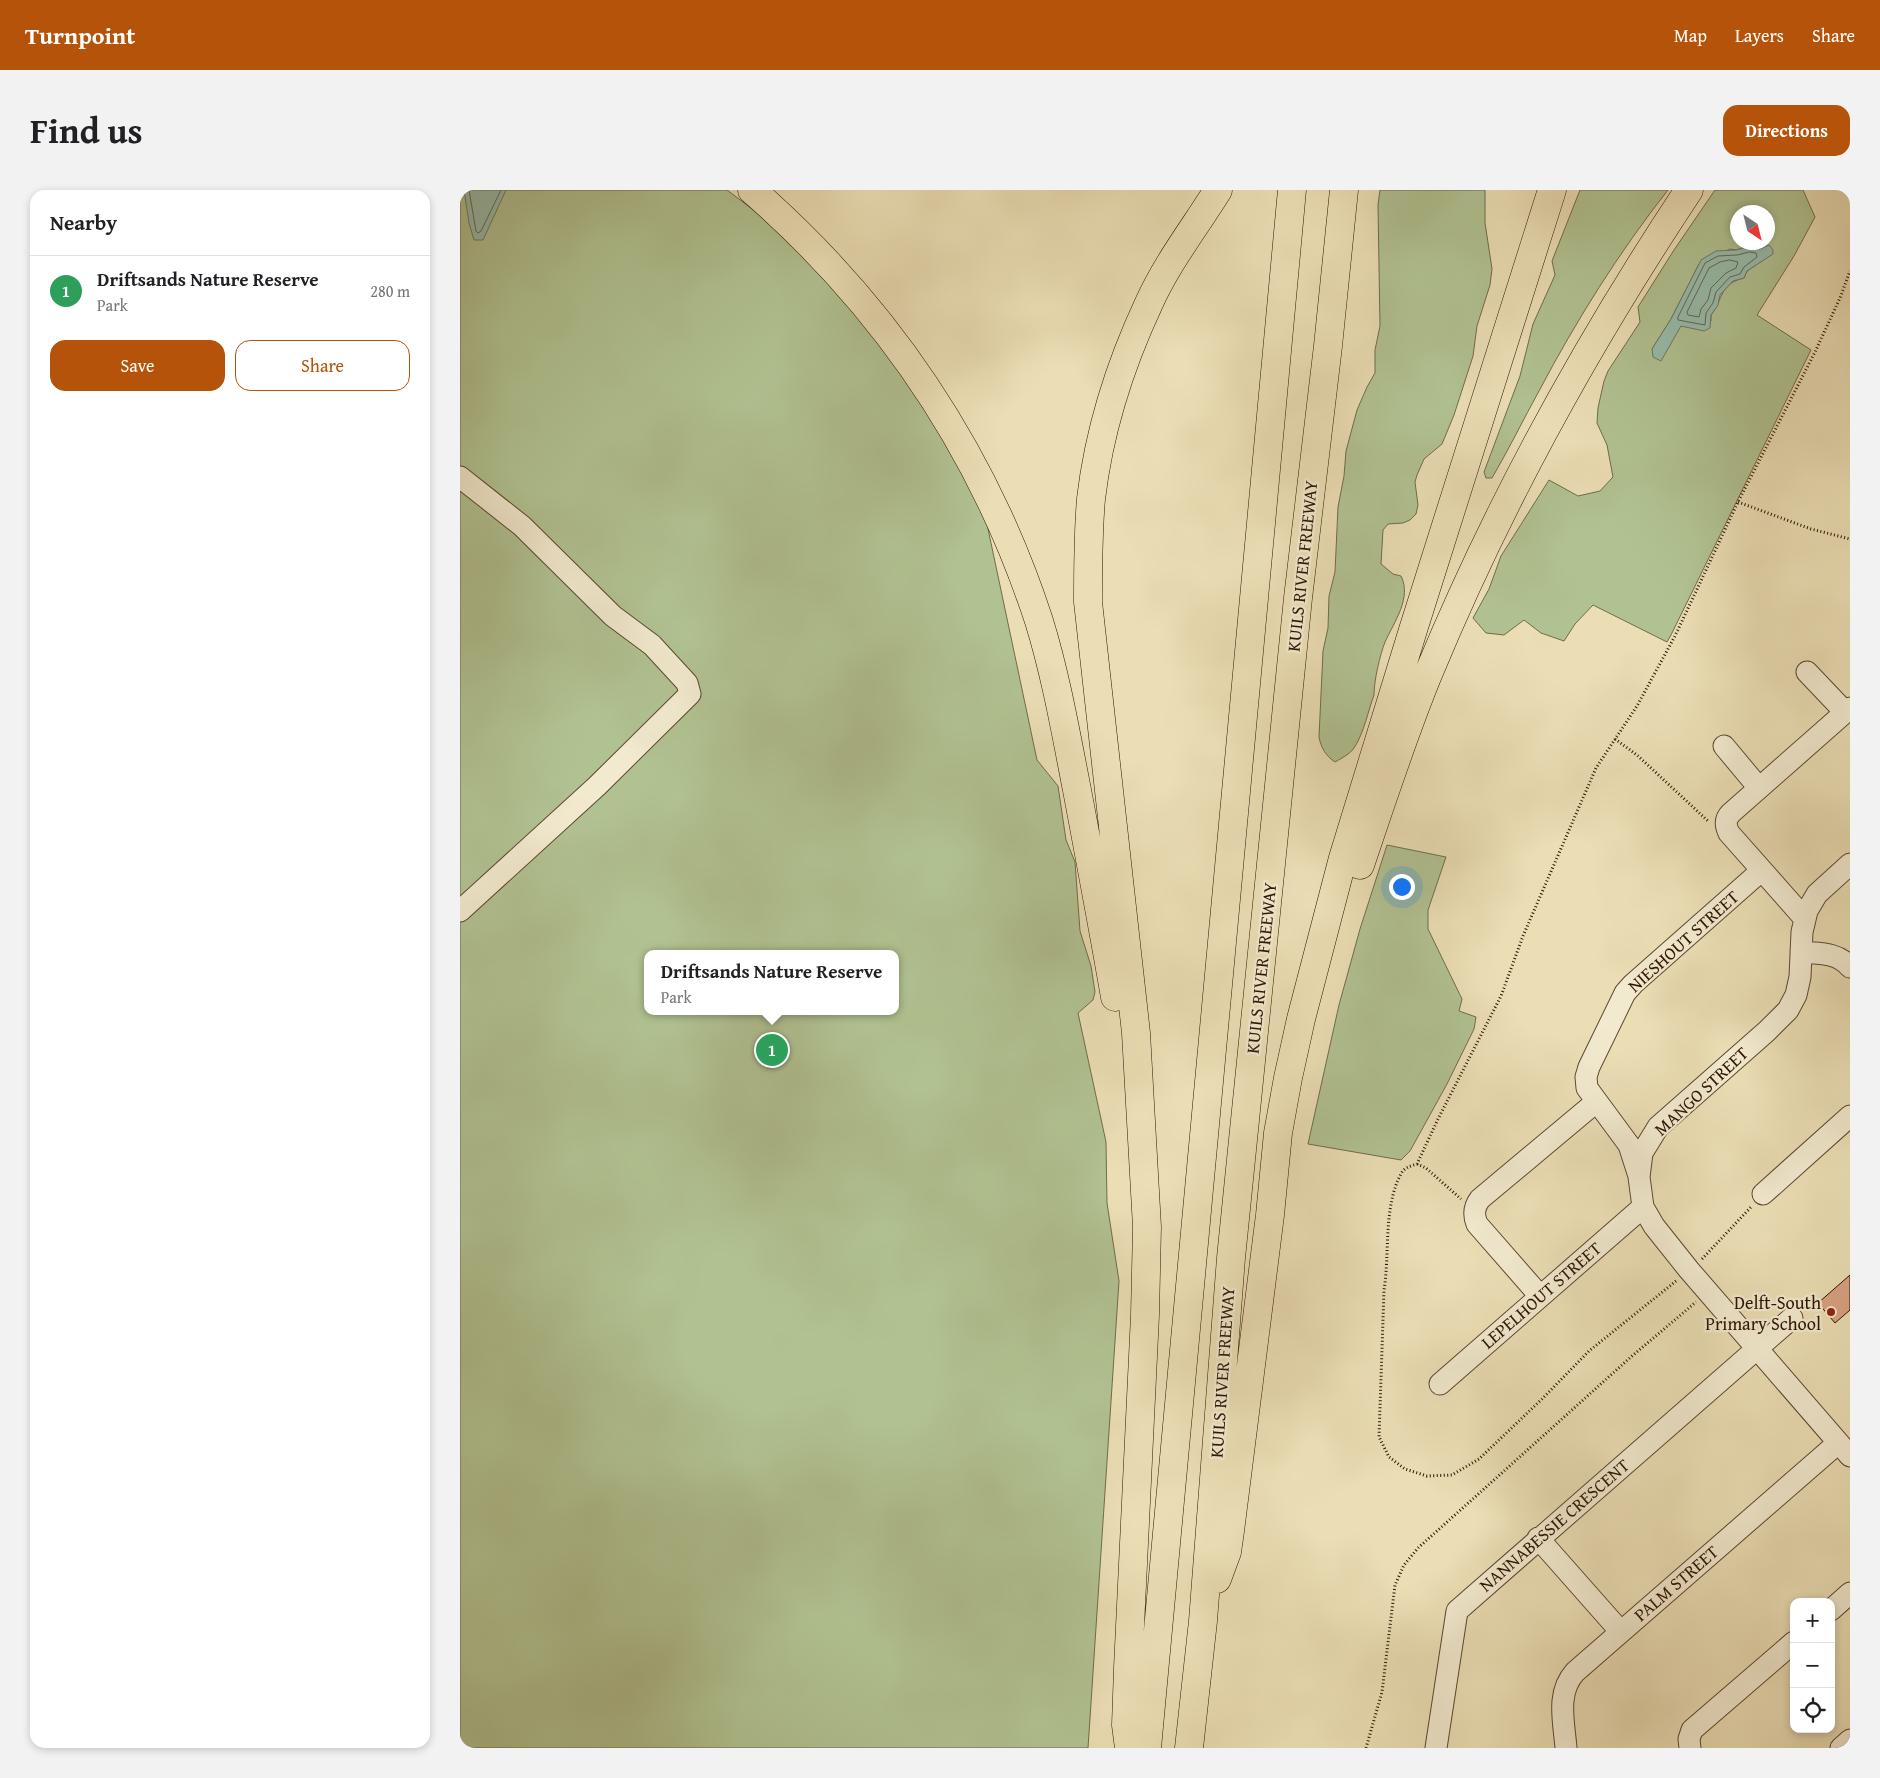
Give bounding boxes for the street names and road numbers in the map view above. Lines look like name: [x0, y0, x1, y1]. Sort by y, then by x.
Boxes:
street label: KUILS RIVER FREEWAY: [1280, 479, 1324, 653]
street label: KUILS RIVER FREEWAY: [1239, 881, 1283, 1055]
street label: NIESHOUT STREET: [1621, 884, 1745, 998]
street label: MANGO STREET: [1648, 1040, 1754, 1142]
street label: LEPELHOUT STREET: [1475, 1235, 1607, 1355]
street label: KUILS RIVER FREEWAY: [1203, 1285, 1241, 1459]
street label: NANNABESSIE CRESCENT: [1473, 1452, 1635, 1598]
street label: PALM STREET: [1628, 1539, 1724, 1627]

